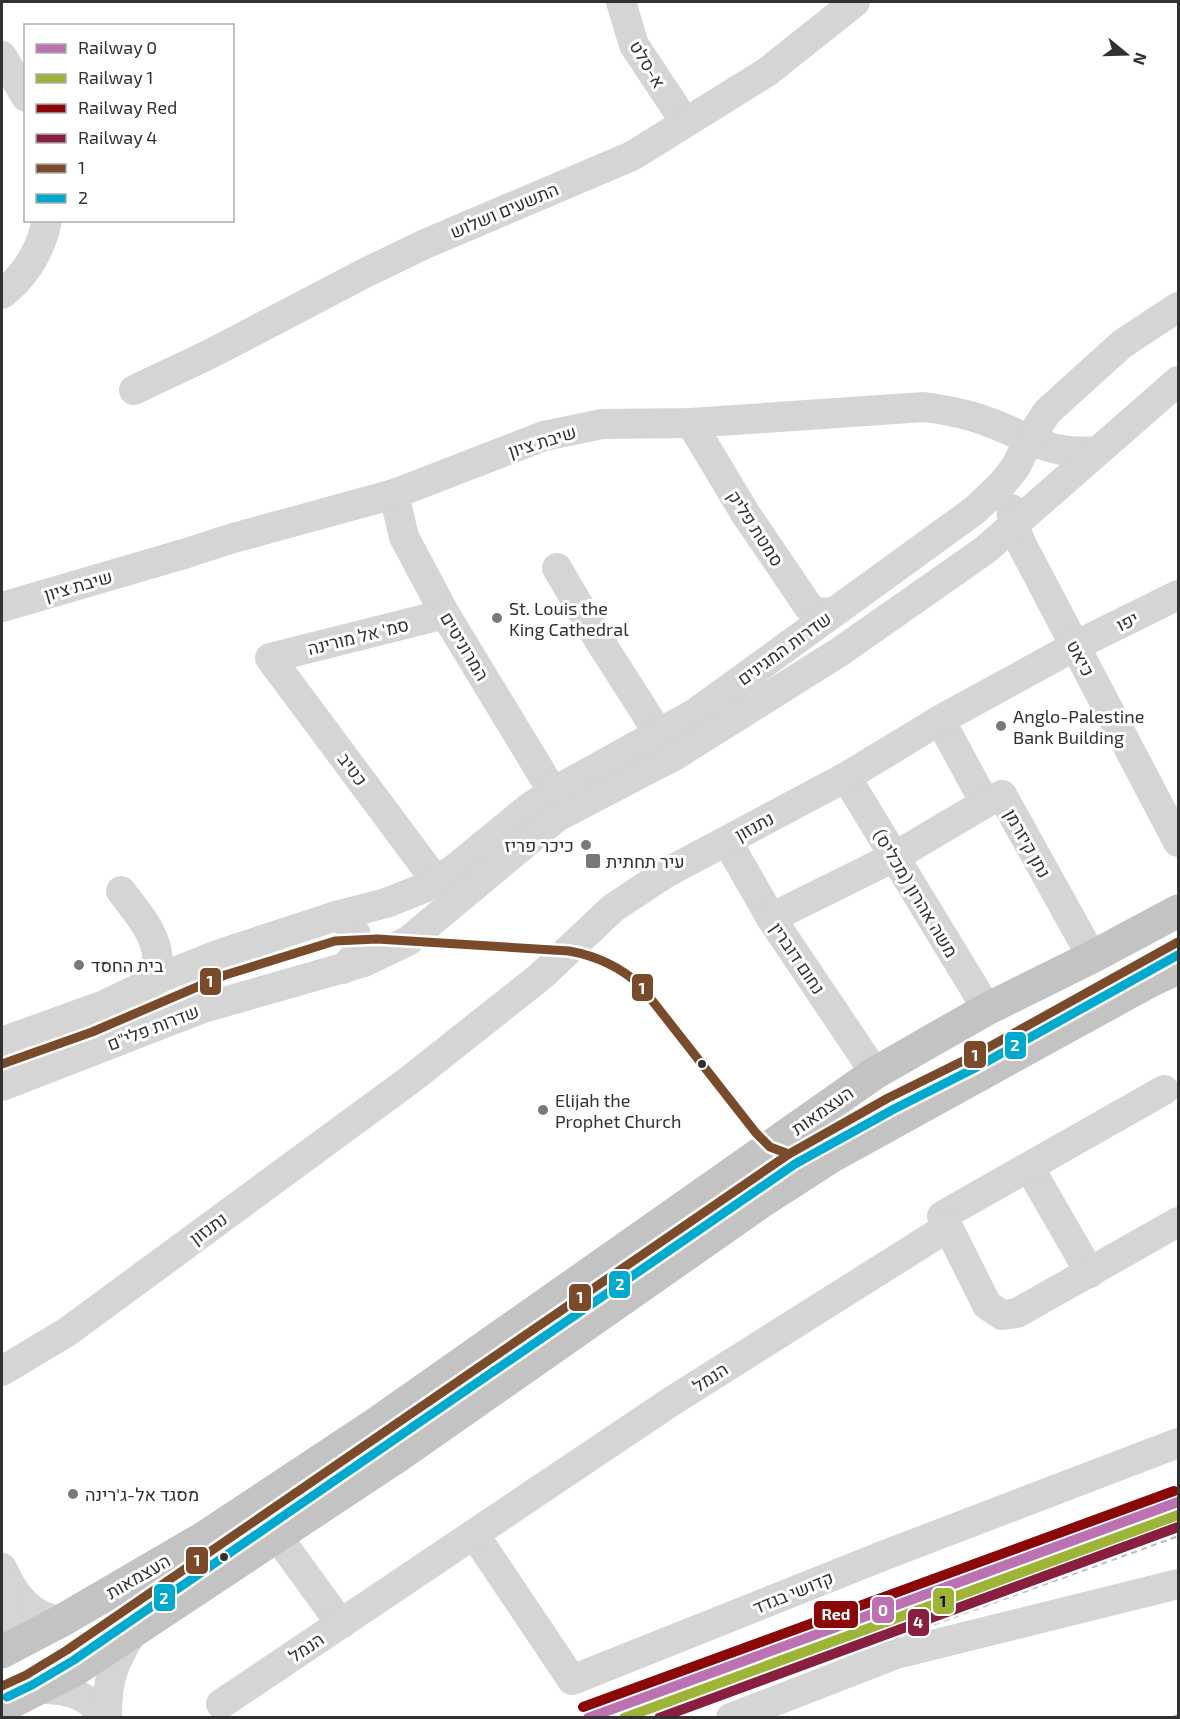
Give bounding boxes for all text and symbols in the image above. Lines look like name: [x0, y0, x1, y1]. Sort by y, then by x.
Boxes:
legend: [24, 24, 234, 222]
north arrow: [1096, 24, 1156, 84]
text: Railway 0: [78, 36, 157, 58]
street label: א-סלט: [625, 36, 671, 92]
text: N: [1130, 50, 1152, 68]
text: Railway 1: [78, 66, 154, 88]
text: Railway Red: [78, 96, 177, 118]
text: Railway 4: [78, 126, 157, 148]
text: 1: [78, 156, 85, 178]
street label: התשעים ושלוש: [446, 177, 562, 243]
text: 2: [78, 186, 88, 208]
street label: שיבת ציון: [505, 420, 579, 462]
street label: סמטת פליק: [723, 486, 789, 570]
street label: שיבת ציון: [41, 565, 115, 605]
place label: St. Louis the King Cathedral: [509, 597, 629, 640]
street label: יפו: [1112, 606, 1142, 636]
street label: שדרות המגינים: [733, 607, 835, 689]
street label: המרוניטים: [436, 608, 494, 684]
marker: St. Louis the King Cathedral: [490, 611, 504, 625]
street label: סמ' אל מורינה: [305, 613, 411, 659]
street label: כיאט: [1062, 636, 1100, 680]
place label: Anglo-Palestine Bank Building: [1013, 705, 1144, 748]
marker: Anglo-Palestine Bank Building: [994, 719, 1008, 733]
street label: כטיב: [333, 748, 373, 790]
street label: נתן קיזרמן: [1000, 805, 1056, 881]
street label: נתנזון: [731, 807, 777, 845]
street label: משה אהרון (מכליס): [869, 825, 963, 961]
place label: כיכר פריז: [504, 834, 574, 856]
marker: כיכר פריז: [579, 838, 593, 852]
place label: עיר תחתית: [606, 850, 685, 872]
marker: עיר תחתית: [584, 852, 602, 870]
street label: נחום דוברין: [766, 918, 830, 998]
place label: בית החסד: [91, 954, 164, 976]
marker: בית החסד: [72, 958, 86, 972]
line badge: 1: [199, 967, 222, 996]
text: 1: [207, 971, 213, 990]
line badge: 1: [631, 973, 654, 1002]
text: 1: [639, 978, 645, 997]
street label: שדרות פלי"ם: [104, 999, 202, 1055]
line badge: 2: [1004, 1031, 1027, 1060]
text: 2: [1010, 1035, 1020, 1054]
line badge: 1: [963, 1040, 987, 1069]
text: 1: [972, 1045, 978, 1064]
unlabelled marker: [696, 1058, 708, 1070]
street label: העצמאות: [787, 1081, 857, 1139]
place label: Elijah the Prophet Church: [555, 1089, 682, 1132]
marker: Elijah the Prophet Church: [536, 1103, 550, 1117]
street label: נתנזון: [185, 1207, 231, 1249]
line badge: 2: [608, 1270, 631, 1299]
text: 2: [615, 1274, 625, 1293]
line badge: 1: [568, 1283, 592, 1312]
text: 1: [577, 1287, 583, 1306]
street label: הנמל: [688, 1357, 732, 1397]
place label: מסגד אל-ג'רינה: [85, 1483, 199, 1505]
marker: מסגד אל-ג'רינה: [66, 1487, 80, 1501]
line badge: 1: [185, 1546, 209, 1575]
street label: העצמאות: [102, 1549, 174, 1603]
text: 1: [194, 1550, 200, 1569]
unlabelled marker: [218, 1551, 230, 1563]
street label: קדושי בגדד: [750, 1566, 836, 1618]
line badge: 2: [153, 1583, 176, 1612]
line badge: 1: [932, 1587, 955, 1615]
text: 2: [159, 1588, 169, 1607]
text: 1: [940, 1591, 946, 1610]
line badge: 0: [871, 1596, 895, 1624]
line badge: Red: [813, 1600, 859, 1629]
text: 0: [878, 1600, 888, 1619]
text: Red: [822, 1604, 850, 1623]
line badge: 4: [907, 1608, 930, 1637]
text: 4: [913, 1612, 923, 1631]
street label: הנמל: [284, 1627, 328, 1667]

